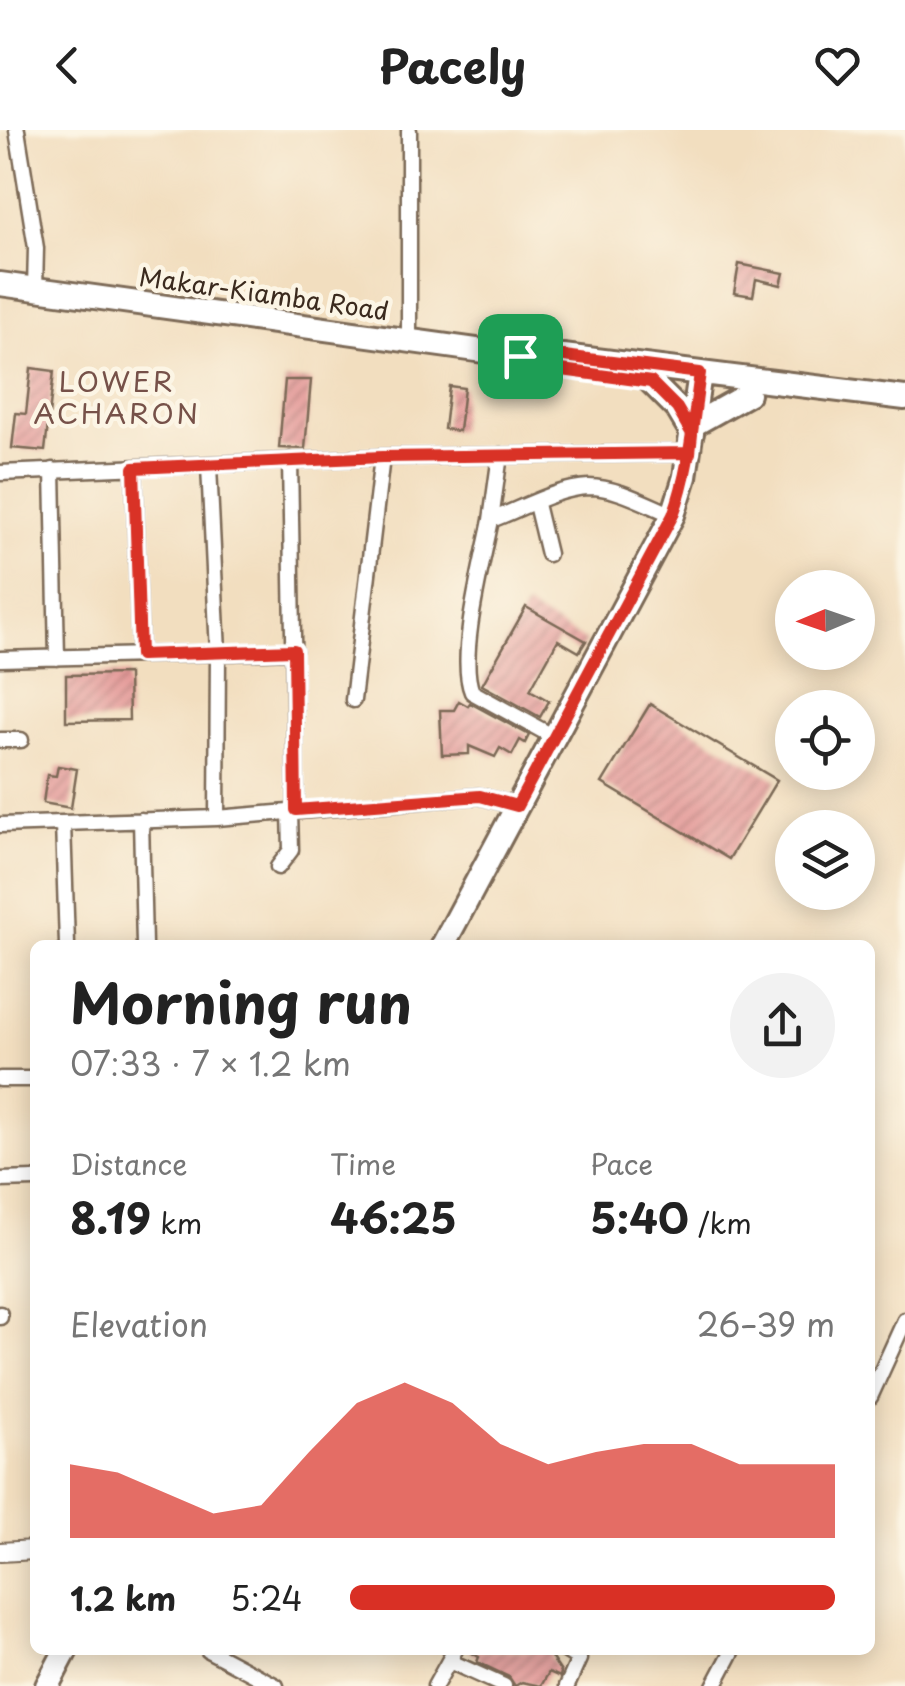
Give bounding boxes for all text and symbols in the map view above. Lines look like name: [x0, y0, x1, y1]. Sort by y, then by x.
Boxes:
text: Pacely: [379, 31, 526, 99]
icon: back: [40, 38, 95, 93]
icon: heart: [810, 38, 865, 93]
street label: Makar-Kiamba Road: [137, 257, 391, 329]
pin: [478, 314, 563, 399]
icon: arrive: [493, 329, 548, 384]
district label: LOWER ACHARON: [33, 359, 201, 434]
north arrow: [775, 570, 875, 670]
map controls: [775, 570, 875, 910]
button: locate: [775, 690, 875, 790]
button: layers: [775, 810, 875, 910]
text: Morning run: [70, 960, 412, 1043]
button: share: [730, 973, 835, 1078]
text: 07:33 · 7 × 1.2 km: [70, 1039, 351, 1087]
text: Distance: [70, 1142, 188, 1185]
text: Time: [330, 1142, 396, 1185]
text: Pace: [590, 1142, 653, 1185]
text: 8.19: [70, 1185, 151, 1248]
text: 46:25: [330, 1185, 457, 1248]
text: 5:40: [590, 1185, 689, 1248]
text: km: [151, 1201, 202, 1244]
text: /km: [689, 1201, 752, 1244]
text: Elevation: [70, 1300, 208, 1348]
text: 26–39 m: [696, 1300, 835, 1348]
text: 1.2 km: [70, 1574, 176, 1622]
text: 5:24: [230, 1574, 303, 1622]

